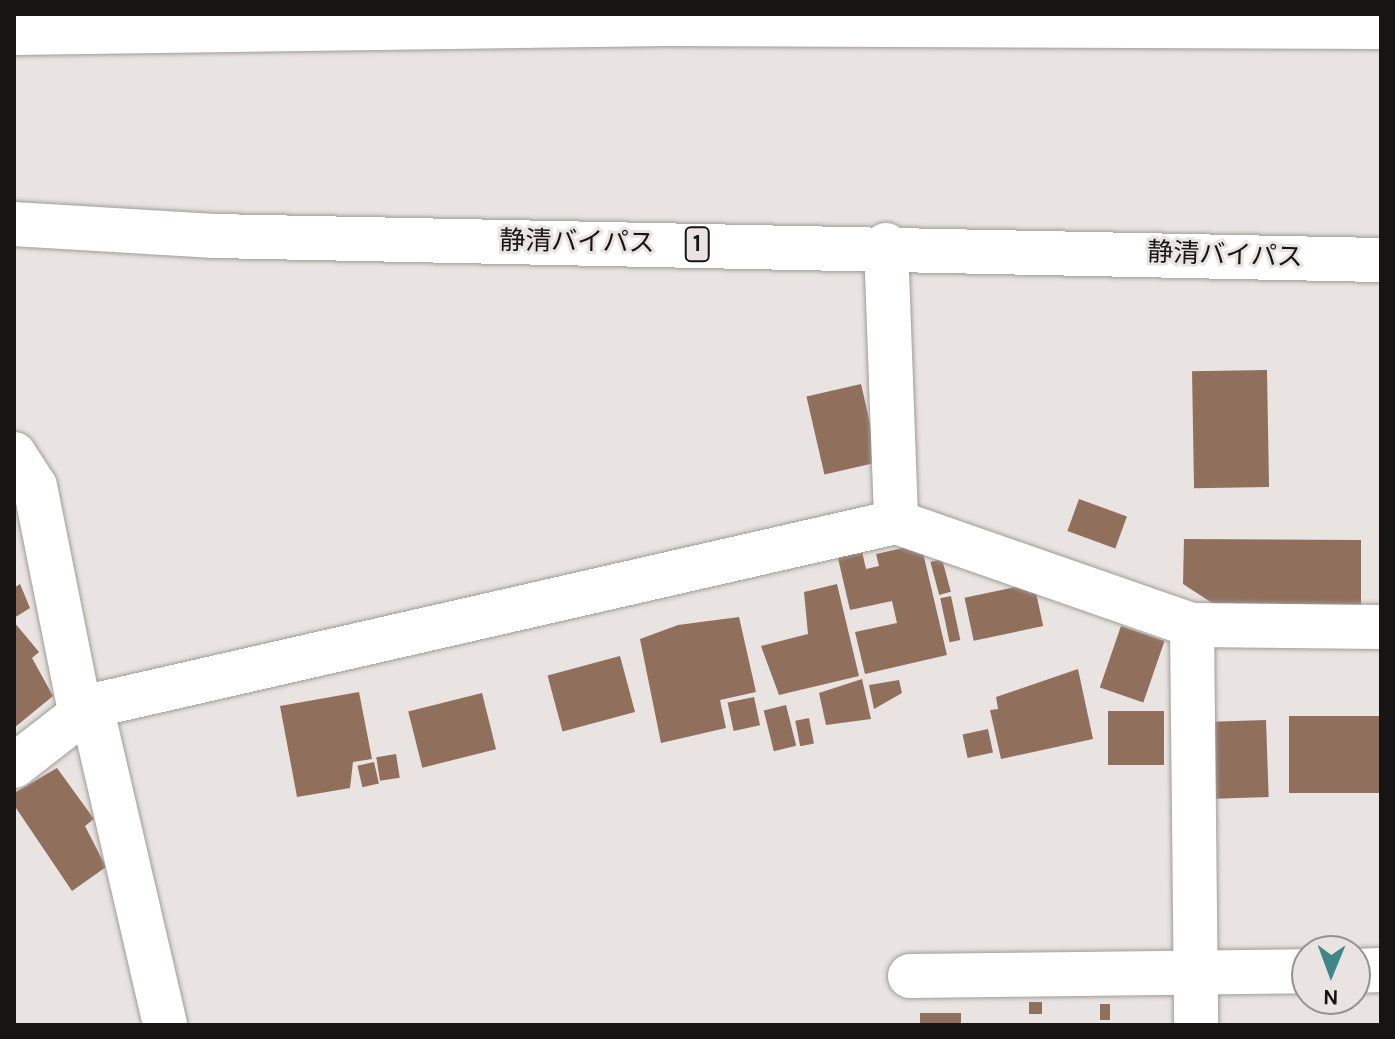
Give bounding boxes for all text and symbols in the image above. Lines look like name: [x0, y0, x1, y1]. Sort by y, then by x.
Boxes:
road number: 1: [683, 224, 711, 264]
street label: 静清バイパス: [499, 225, 655, 259]
street label: 静清バイパス: [1147, 237, 1303, 273]
north arrow: [1291, 935, 1371, 1015]
text: N: [1322, 984, 1339, 1010]

